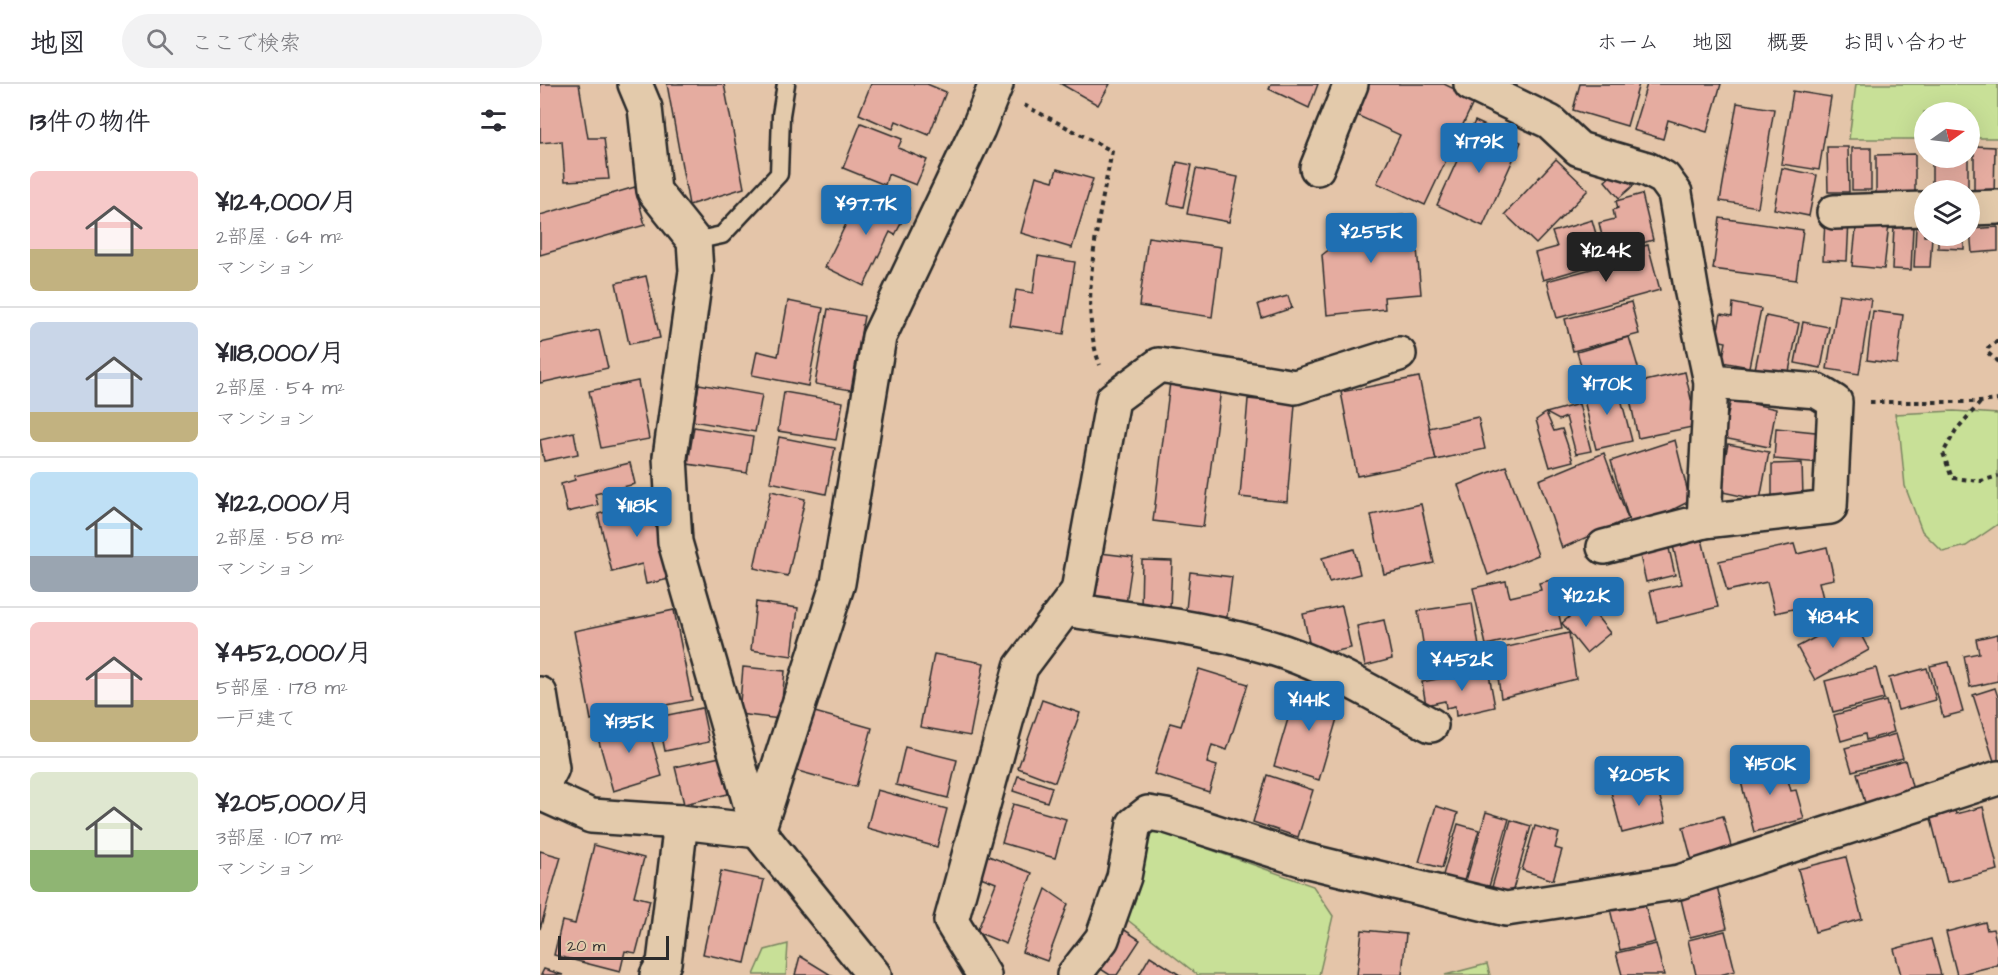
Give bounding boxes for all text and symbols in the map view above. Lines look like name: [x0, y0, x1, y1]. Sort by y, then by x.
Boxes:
search box: [122, 14, 542, 68]
text: 地図: [30, 24, 86, 63]
icon: search: [143, 25, 176, 58]
text: ここで検索: [191, 28, 301, 59]
text: ホーム: [1597, 28, 1659, 57]
text: 地図: [1692, 28, 1734, 57]
text: 概要: [1767, 28, 1809, 57]
text: お問い合わせ: [1842, 28, 1968, 57]
north arrow: [1914, 102, 1980, 168]
map controls: [1914, 102, 1980, 246]
text: 13件の物件: [30, 104, 151, 140]
icon: filters: [477, 104, 510, 137]
pin: ¥179K: [1437, 123, 1521, 174]
text: ¥179K: [1454, 128, 1504, 156]
button: layers: [1914, 180, 1980, 246]
text: ¥124,000/月: [216, 184, 357, 220]
pin: ¥97.7K: [817, 185, 915, 236]
text: ¥97.7K: [835, 190, 897, 218]
icon: home: [78, 195, 150, 267]
pin: ¥255K: [1329, 213, 1413, 264]
text: ¥255K: [1340, 218, 1402, 246]
text: 2部屋 · 64 m²: [216, 223, 344, 251]
pin: ¥124K: [1564, 232, 1648, 283]
text: ¥124K: [1581, 237, 1631, 265]
text: マンション: [216, 254, 315, 282]
text: ¥118,000/月: [216, 335, 345, 371]
icon: home: [78, 346, 150, 418]
pin: ¥170K: [1565, 365, 1649, 416]
text: ¥170K: [1582, 370, 1632, 398]
text: 2部屋 · 54 m²: [216, 374, 345, 402]
text: マンション: [216, 405, 315, 433]
text: ¥122,000/月: [216, 485, 355, 521]
pin: ¥118K: [595, 487, 679, 538]
text: ¥118K: [617, 492, 657, 520]
icon: home: [78, 496, 150, 568]
text: 2部屋 · 58 m²: [216, 524, 344, 552]
text: マンション: [216, 555, 315, 583]
pin: ¥122K: [1544, 577, 1628, 628]
text: ¥122K: [1562, 582, 1610, 610]
pin: ¥184K: [1791, 598, 1875, 649]
text: ¥184K: [1807, 603, 1859, 631]
text: ¥452,000/月: [216, 635, 373, 671]
pin: ¥452K: [1420, 641, 1504, 692]
icon: home: [78, 646, 150, 718]
text: ¥452K: [1431, 646, 1493, 674]
text: 5部屋 · 178 m²: [216, 674, 348, 702]
pin: ¥141K: [1267, 681, 1351, 732]
text: ¥141K: [1288, 686, 1330, 714]
pin: ¥135K: [587, 703, 671, 754]
text: 一戸建て: [216, 705, 296, 733]
text: ¥135K: [604, 708, 654, 736]
pin: ¥150K: [1728, 745, 1812, 796]
text: ¥150K: [1744, 750, 1796, 778]
pin: ¥205K: [1597, 756, 1681, 807]
text: ¥205K: [1608, 761, 1670, 789]
text: ¥205,000/月: [216, 785, 371, 821]
icon: home: [78, 796, 150, 868]
text: 3部屋 · 107 m²: [216, 824, 344, 852]
text: マンション: [216, 855, 315, 883]
scale bar: [558, 933, 669, 960]
text: 20 m: [567, 935, 605, 957]

